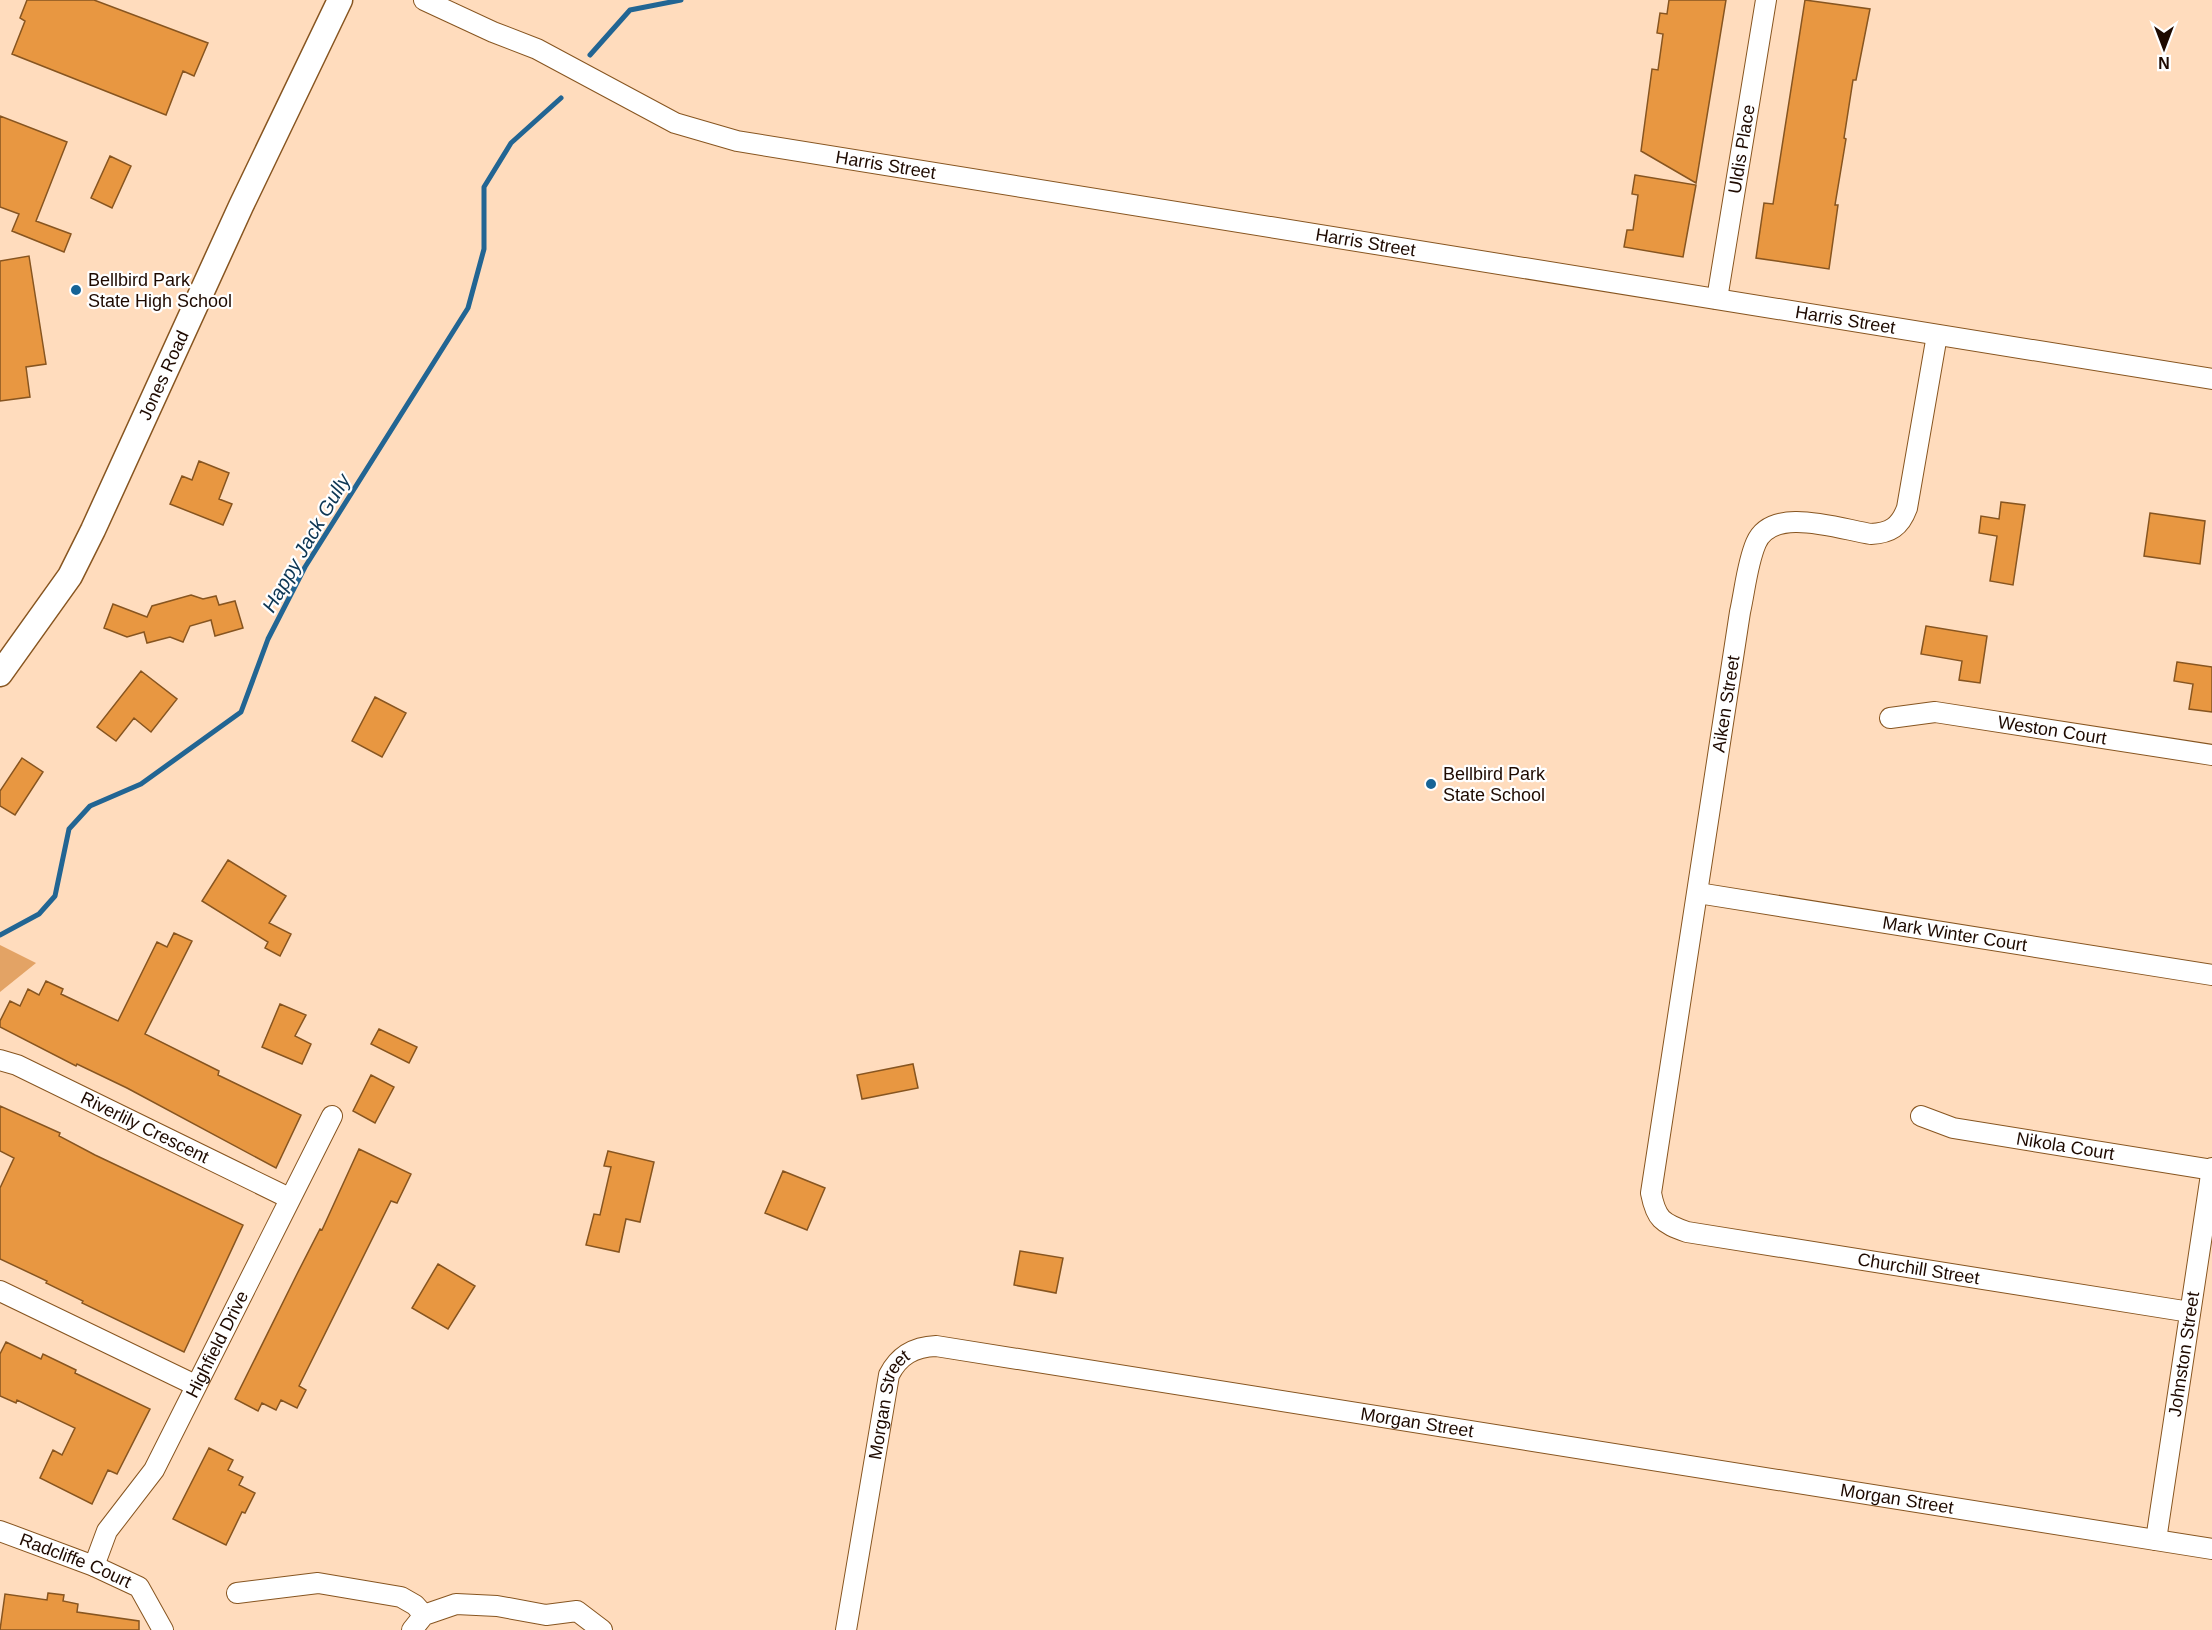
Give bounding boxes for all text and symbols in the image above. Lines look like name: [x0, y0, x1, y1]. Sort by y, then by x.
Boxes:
north arrow: [2134, 18, 2194, 78]
text: N: [2158, 54, 2170, 71]
street label: Uldis Place: [1724, 103, 1759, 195]
street label: Harris Street: [834, 147, 937, 183]
street label: Harris Street: [1314, 224, 1417, 260]
place label: Bellbird Park State High School: [88, 270, 232, 311]
marker: Bellbird Park State High School: [69, 283, 83, 297]
street label: Harris Street: [1794, 302, 1897, 338]
street label: Jones Road: [135, 327, 193, 423]
water label: Happy Jack Gully: [258, 469, 355, 616]
street label: Aiken Street: [1708, 654, 1744, 754]
street label: Weston Court: [1996, 712, 2108, 748]
place label: Bellbird Park State School: [1443, 764, 1546, 805]
marker: Bellbird Park State School: [1424, 777, 1438, 791]
street label: Mark Winter Court: [1881, 913, 2028, 955]
street label: Riverlily Crescent: [77, 1088, 212, 1167]
street label: Nikola Court: [2015, 1128, 2116, 1164]
street label: Churchill Street: [1856, 1249, 1981, 1288]
street label: Highfield Drive: [182, 1288, 252, 1401]
street label: Johnston Street: [2165, 1290, 2203, 1418]
street label: Morgan Street: [865, 1345, 913, 1461]
street label: Morgan Street: [1359, 1404, 1475, 1441]
street label: Morgan Street: [1839, 1480, 1955, 1518]
street label: Radcliffe Court: [17, 1529, 135, 1592]

